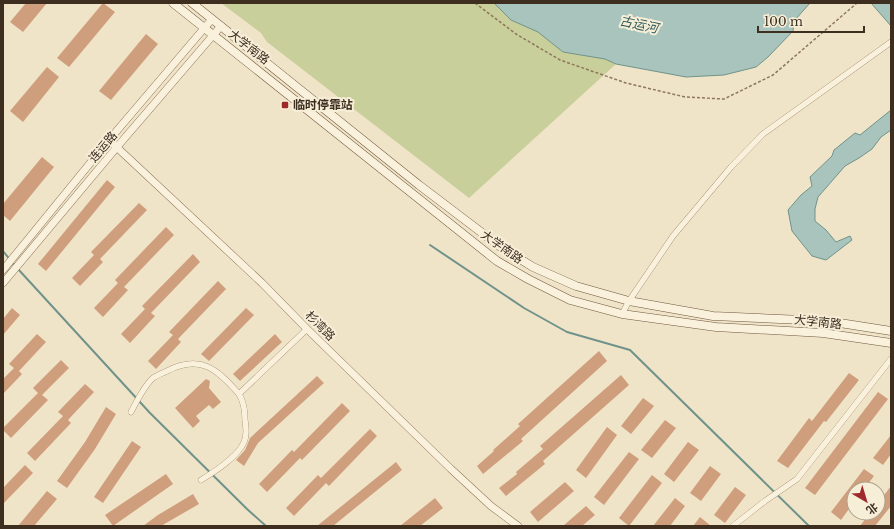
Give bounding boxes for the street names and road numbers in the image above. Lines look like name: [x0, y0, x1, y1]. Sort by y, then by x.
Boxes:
street label: 大学南路: [226, 26, 273, 67]
street label: 连运路: [85, 128, 120, 165]
street label: 大学南路: [478, 227, 526, 267]
street label: 杉湾路: [302, 308, 338, 344]
street label: 大学南路: [793, 312, 843, 331]

